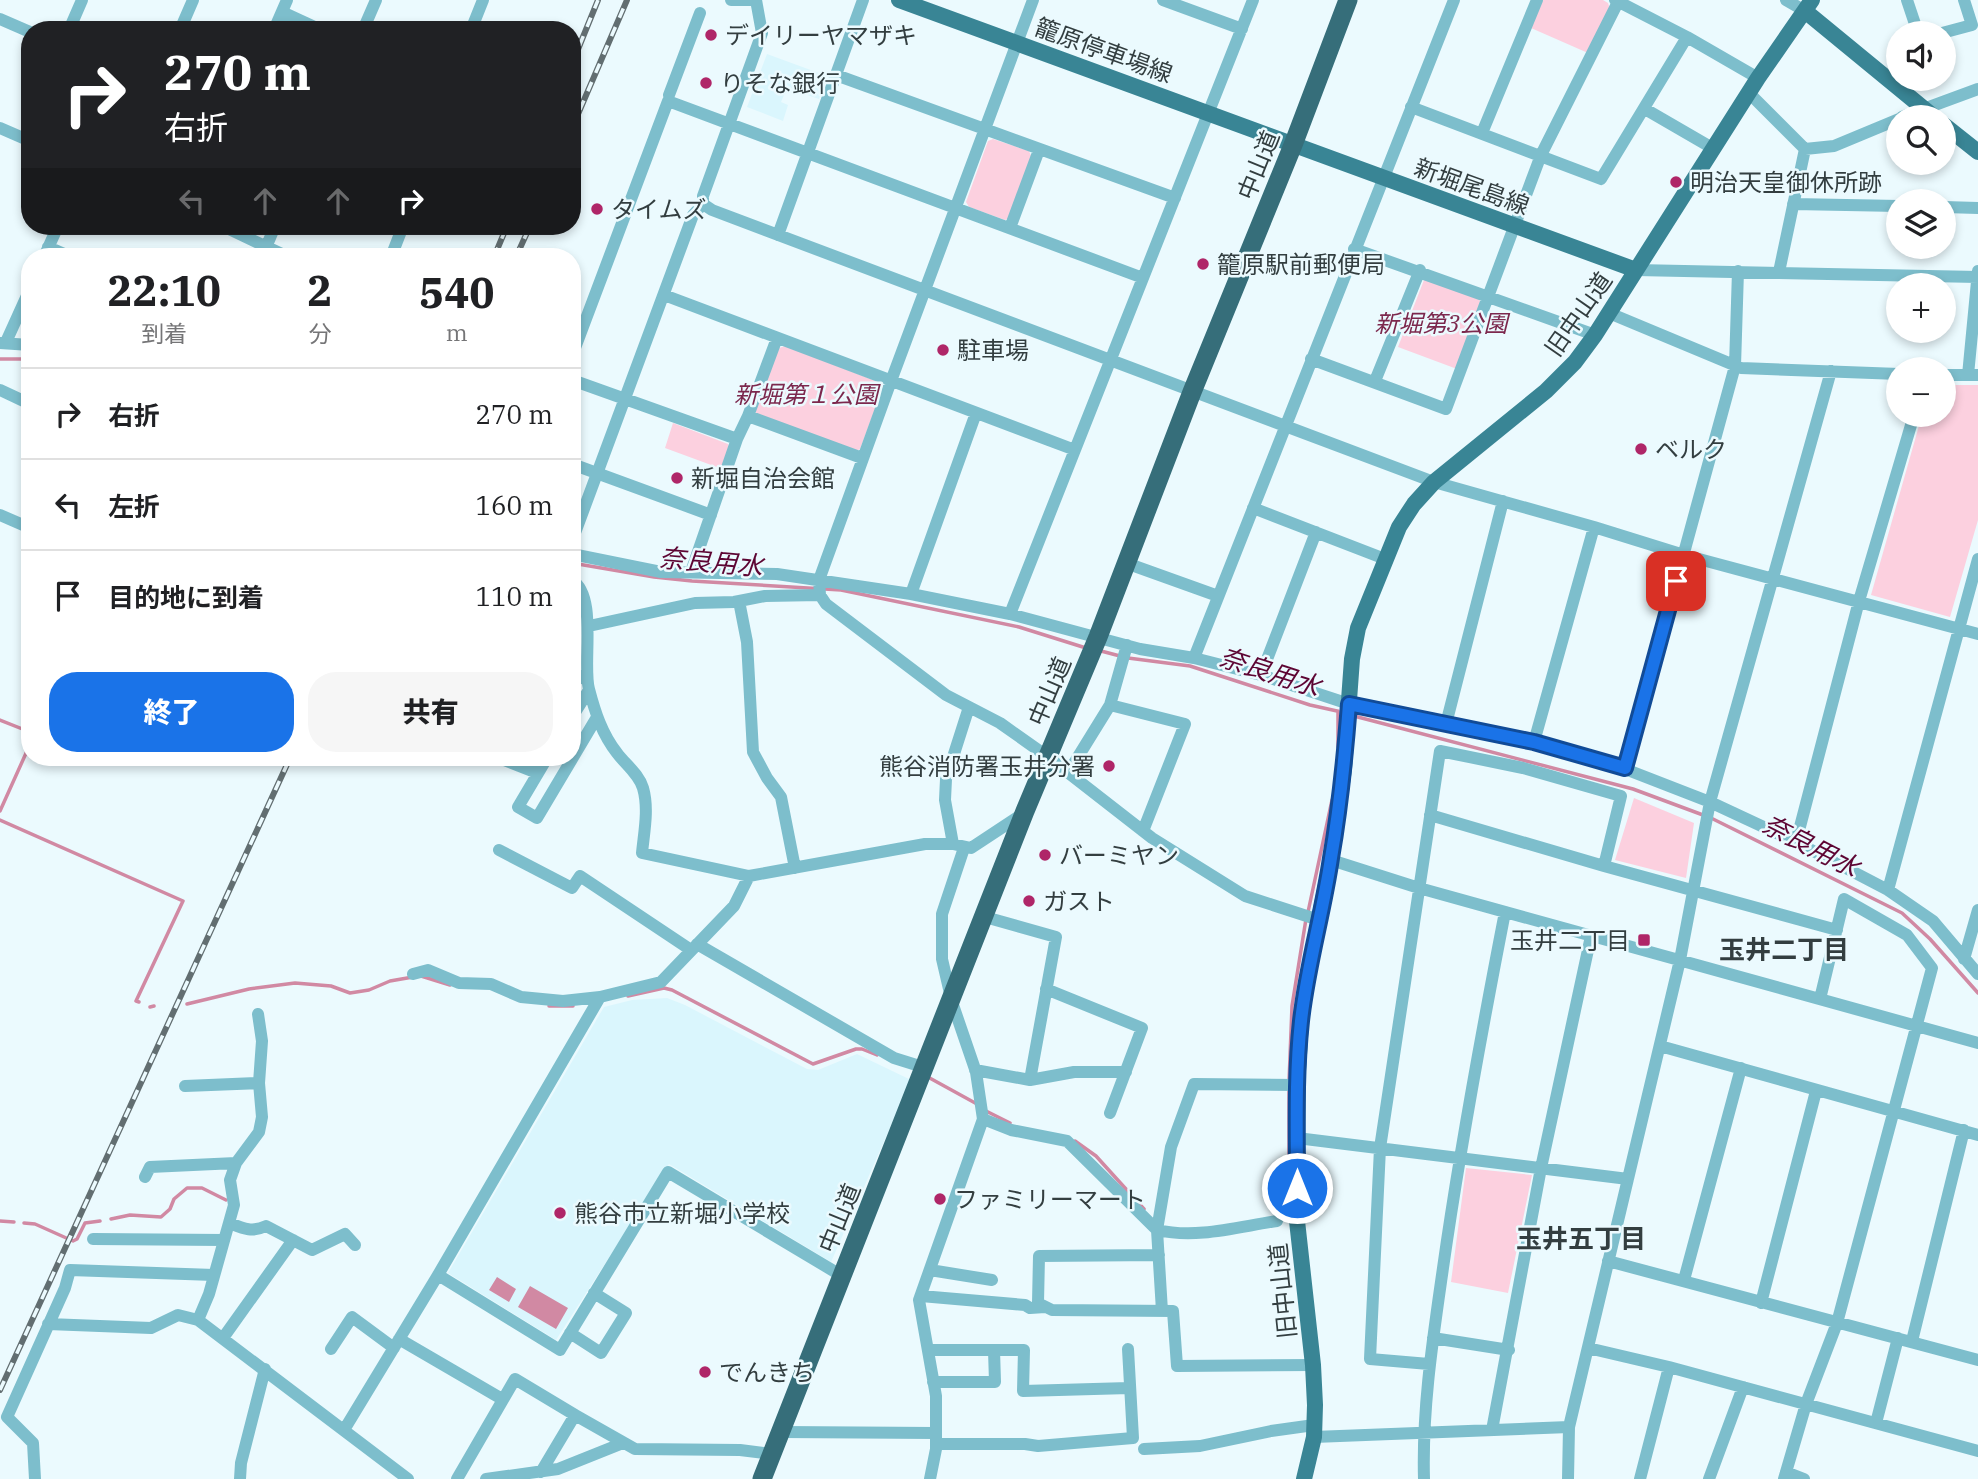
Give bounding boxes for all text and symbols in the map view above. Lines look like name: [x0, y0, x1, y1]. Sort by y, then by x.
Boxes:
street label: 籠原停車場線: [1031, 10, 1177, 90]
place label: デイリーヤマザキ: [725, 19, 917, 51]
map controls: [1886, 21, 1956, 427]
button: sound: [1886, 21, 1956, 91]
marker: デイリーヤマザキ: [703, 27, 719, 43]
text: 270 m: [164, 40, 311, 103]
icon: right: [49, 49, 140, 140]
place label: りそな銀行: [720, 67, 840, 99]
marker: りそな銀行: [698, 75, 714, 91]
button: search: [1886, 105, 1956, 175]
text: 右折: [164, 106, 228, 148]
street label: 中山道: [1230, 126, 1286, 204]
street label: 新堀尾島線: [1410, 150, 1534, 222]
place label: 明治天皇御休所跡: [1690, 166, 1882, 198]
marker: 明治天皇御休所跡: [1668, 174, 1684, 190]
icon: left: [173, 182, 211, 220]
icon: ahead: [246, 182, 284, 220]
icon: ahead: [319, 182, 357, 220]
icon: right: [392, 182, 430, 220]
button: layers: [1886, 189, 1956, 259]
place label: タイムズ: [611, 193, 707, 225]
marker: タイムズ: [589, 201, 605, 217]
place label: 籠原駅前郵便局: [1217, 248, 1385, 280]
marker: 籠原駅前郵便局: [1195, 256, 1211, 272]
text: 22:10: [107, 263, 221, 318]
text: 2: [307, 263, 333, 318]
text: 540: [419, 265, 495, 320]
street label: 旧中山道: [1537, 266, 1619, 362]
button: +: [1886, 273, 1956, 343]
park label: 新堀第3公園: [1374, 307, 1511, 339]
text: m: [446, 317, 468, 347]
text: 到着: [141, 318, 187, 348]
text: 分: [308, 318, 331, 348]
place label: 駐車場: [957, 334, 1029, 366]
marker: 駐車場: [935, 342, 951, 358]
button: −: [1886, 357, 1956, 427]
park label: 新堀第１公園: [734, 378, 881, 410]
icon: right: [49, 395, 87, 433]
text: 270 m: [475, 397, 553, 431]
text: 右折: [108, 398, 160, 432]
place label: ベルク: [1655, 433, 1727, 465]
marker: ベルク: [1633, 441, 1649, 457]
place label: 新堀自治会館: [691, 462, 835, 494]
marker: 新堀自治会館: [669, 470, 685, 486]
icon: left: [49, 486, 87, 524]
text: 160 m: [475, 488, 553, 522]
text: 左折: [108, 489, 160, 523]
water label: 奈良用水: [658, 540, 767, 583]
pin: [1646, 551, 1706, 611]
icon: arrive: [1657, 562, 1695, 600]
icon: arrive: [49, 577, 87, 615]
text: 110 m: [475, 579, 553, 613]
text: 目的地に到着: [108, 580, 264, 614]
water label: 奈良用水: [1215, 639, 1328, 704]
street label: 中山道: [1020, 652, 1078, 730]
button: 終了: [49, 672, 294, 752]
button: 共有: [308, 672, 553, 752]
place label: 熊谷消防署玉井分署: [879, 750, 1095, 782]
marker: 熊谷消防署玉井分署: [1101, 758, 1117, 774]
water label: 奈良用水: [1757, 806, 1868, 885]
place label: バーミヤン: [1059, 839, 1179, 871]
marker: バーミヤン: [1037, 847, 1053, 863]
place label: ガスト: [1043, 885, 1115, 917]
marker: ガスト: [1021, 893, 1037, 909]
place label: 玉井二丁目: [1510, 924, 1630, 956]
marker: 玉井二丁目: [1636, 932, 1652, 948]
district label: 玉井二丁目: [1719, 932, 1849, 966]
position arrow: [1260, 1151, 1334, 1225]
street label: 中山道: [811, 1179, 867, 1257]
place label: ファミリーマート: [954, 1183, 1146, 1215]
marker: ファミリーマート: [932, 1191, 948, 1207]
place label: 熊谷市立新堀小学校: [574, 1197, 790, 1229]
marker: 熊谷市立新堀小学校: [552, 1205, 568, 1221]
district label: 玉井五丁目: [1516, 1221, 1646, 1255]
street label: 旧中山道: [1261, 1242, 1303, 1340]
place label: でんきち: [719, 1356, 815, 1388]
marker: でんきち: [697, 1364, 713, 1380]

